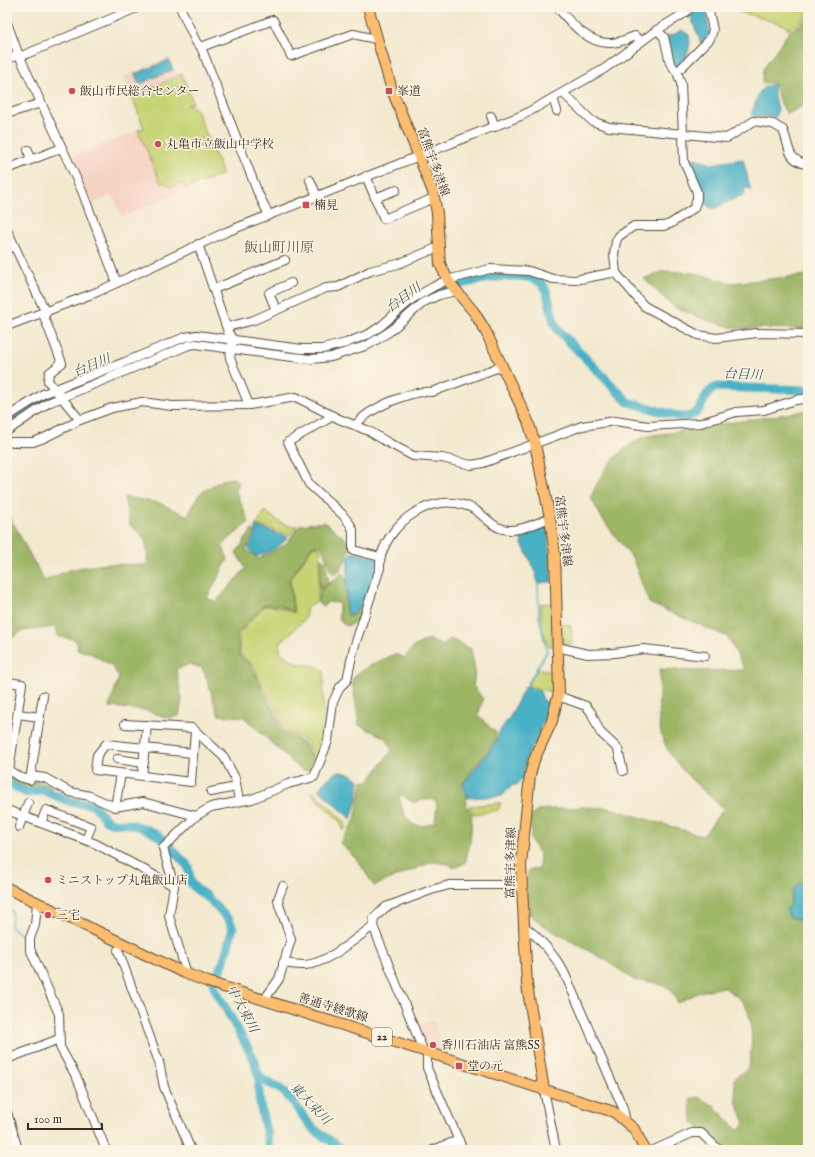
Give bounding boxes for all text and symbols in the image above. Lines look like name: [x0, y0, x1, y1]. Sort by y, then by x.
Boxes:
place label: 飯山市民総合センター: [80, 84, 200, 99]
place label: 峯道: [397, 84, 421, 99]
marker: 飯山市民総合センター: [67, 86, 77, 96]
marker: 峯道: [384, 86, 394, 96]
street label: 富熊宇多津線: [414, 126, 452, 198]
place label: 丸亀市立飯山中学校: [166, 137, 274, 152]
marker: 丸亀市立飯山中学校: [153, 139, 163, 149]
place label: 楠見: [314, 198, 338, 213]
marker: 楠見: [301, 200, 311, 210]
district label: 飯山町川原: [244, 239, 314, 257]
water label: 台目川: [383, 278, 426, 316]
water label: 台目川: [71, 350, 115, 381]
water label: 台目川: [723, 366, 765, 384]
street label: 富熊宇多津線: [551, 494, 575, 568]
street label: 富熊宇多津線: [503, 827, 519, 899]
place label: ミニストップ丸亀飯山店: [56, 873, 188, 888]
marker: ミニストップ丸亀飯山店: [43, 875, 53, 885]
place label: 三宅: [56, 908, 80, 923]
marker: 三宅: [43, 910, 53, 920]
water label: 中大束川: [222, 982, 263, 1038]
street label: 善通寺綾歌線: [296, 990, 370, 1026]
road number: 22: [372, 1028, 392, 1046]
place label: 香川石油店 富熊SS: [441, 1038, 540, 1053]
marker: 香川石油店 富熊SS: [428, 1040, 438, 1050]
place label: 堂の元: [467, 1059, 503, 1074]
marker: 堂の元: [454, 1061, 464, 1071]
water label: 東大束川: [286, 1079, 336, 1130]
scale bar: [28, 1105, 102, 1131]
text: 100 m: [34, 1112, 62, 1127]

